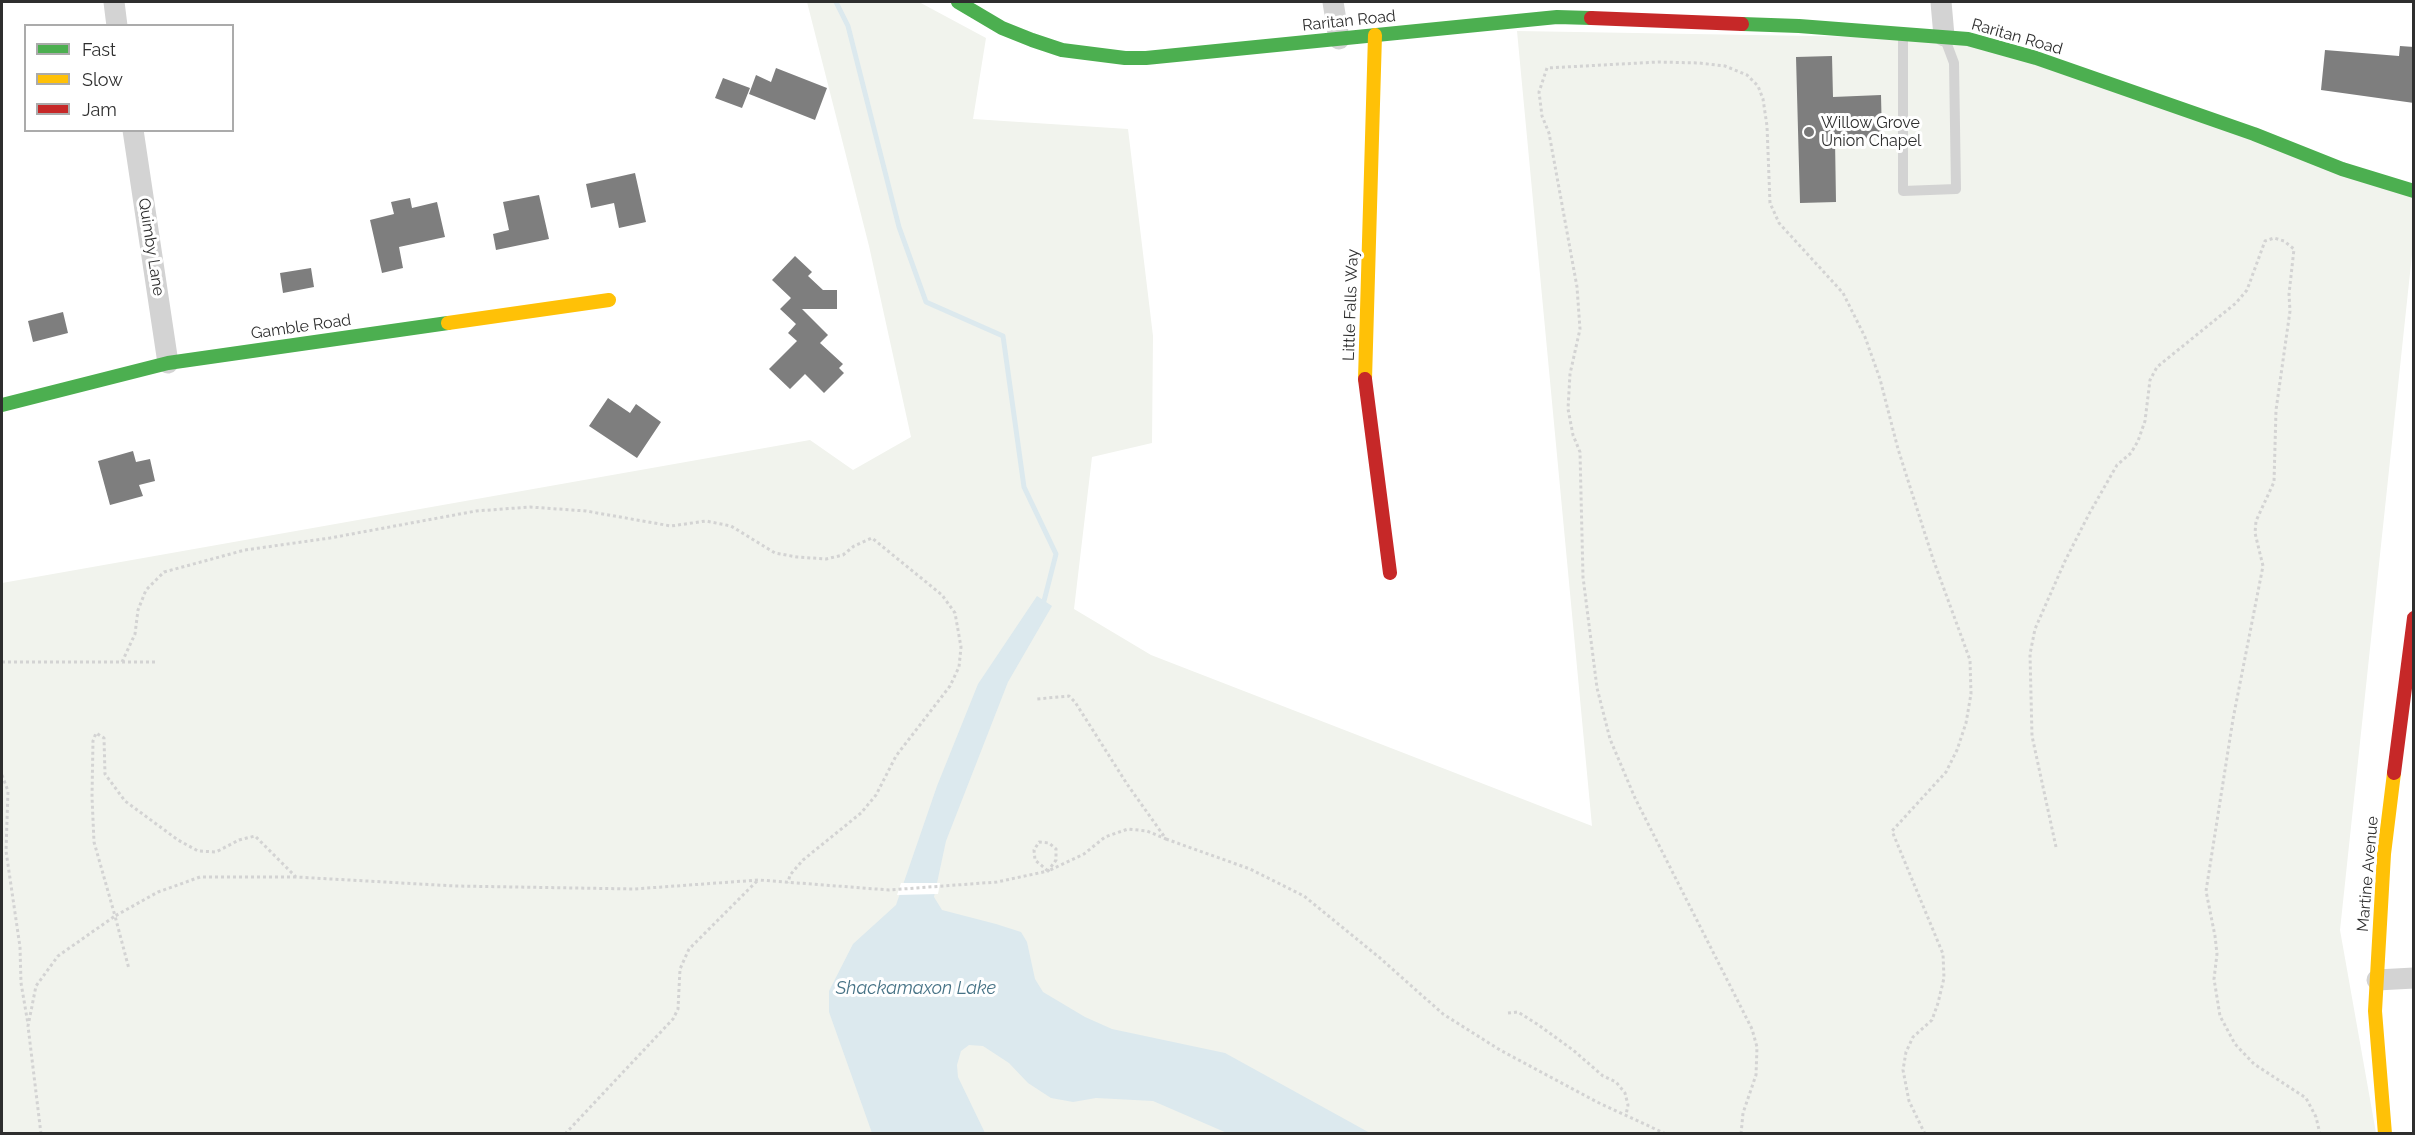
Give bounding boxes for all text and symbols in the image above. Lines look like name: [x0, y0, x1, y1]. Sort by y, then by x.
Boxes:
street label: Raritan Road: [1301, 7, 1397, 35]
street label: Raritan Road: [1969, 15, 2065, 59]
legend: [24, 24, 234, 132]
text: Fast: [82, 39, 116, 60]
text: Slow: [82, 69, 123, 90]
text: Jam: [82, 99, 117, 120]
place label: Willow Grove Union Chapel: [1821, 113, 1921, 151]
marker: Willow Grove Union Chapel: [1802, 125, 1816, 139]
street label: Quimby Lane: [134, 197, 168, 297]
street label: Little Falls Way: [1339, 249, 1363, 361]
street label: Gamble Road: [250, 310, 352, 344]
street label: Martine Avenue: [2353, 815, 2383, 933]
water label: Shackamaxon Lake: [836, 978, 996, 1000]

